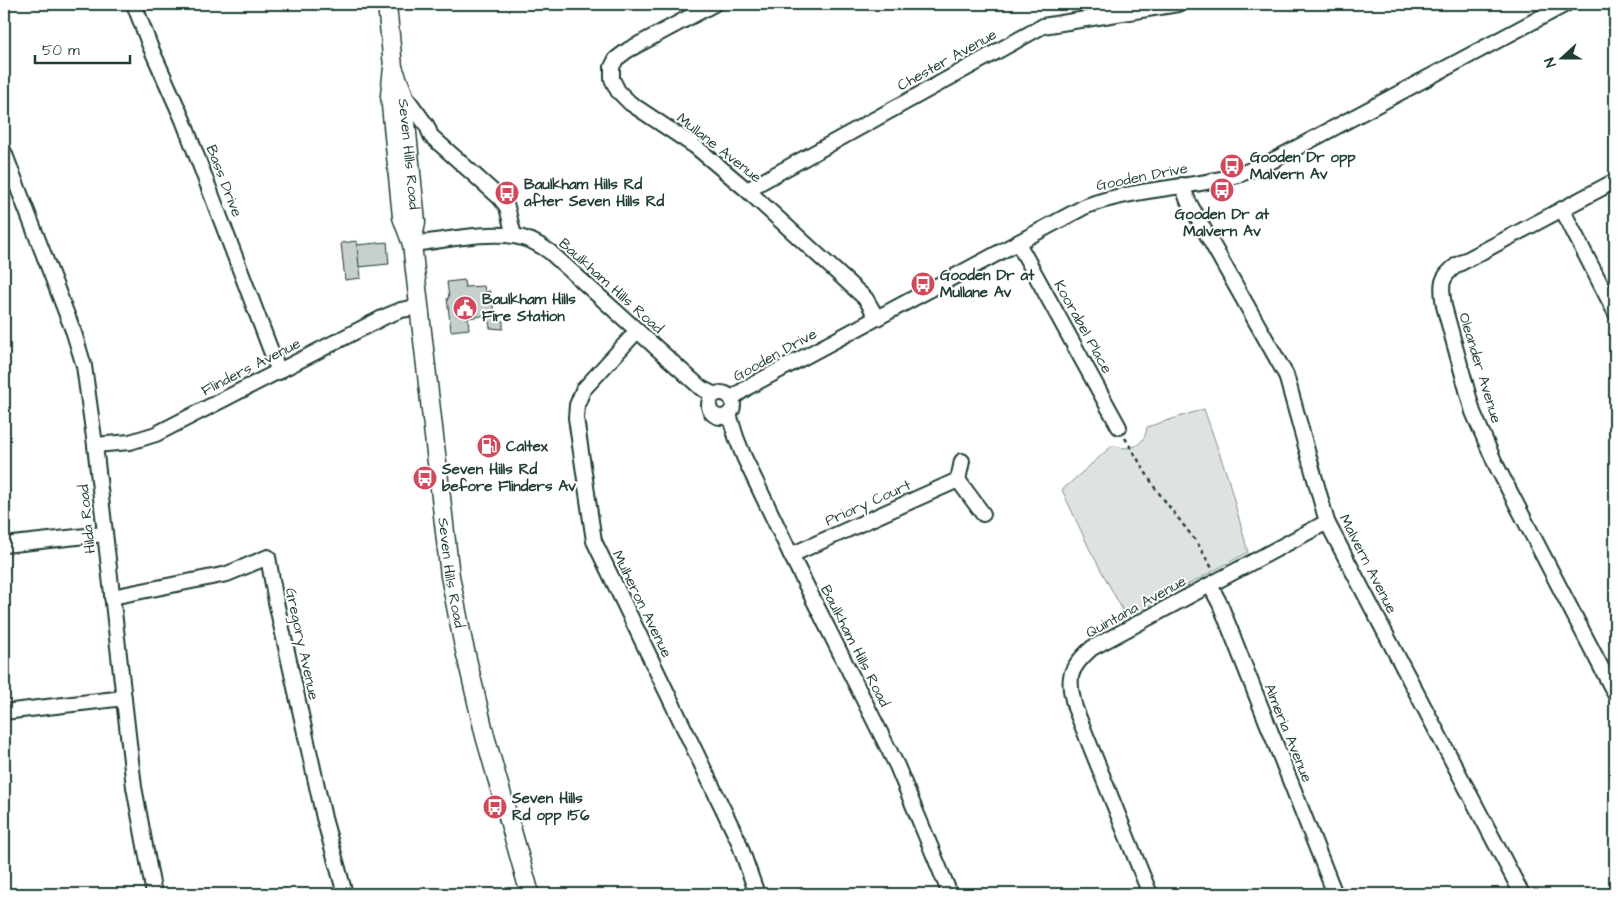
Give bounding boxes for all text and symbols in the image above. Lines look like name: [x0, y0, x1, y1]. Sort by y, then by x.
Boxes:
street label: Chester Avenue: [893, 24, 1001, 96]
scale bar: [35, 32, 130, 64]
north arrow: [1536, 32, 1586, 82]
text: 50 m: [42, 40, 80, 61]
text: N: [1540, 54, 1562, 70]
street label: Seven Hills Road: [393, 98, 425, 211]
street label: Mullane Avenue: [672, 108, 766, 188]
street label: Bass Drive: [201, 142, 247, 220]
place label: Gooden Dr opp Malvern Av: [1250, 147, 1356, 185]
bus stop icon: Gooden Dr opp Malvern Av: [1219, 153, 1245, 179]
street label: Gooden Drive: [1094, 158, 1190, 196]
place label: Baulkham Hills Rd after Seven Hills Rd: [523, 174, 664, 212]
bus stop icon: Gooden Dr at Malvern Av: [1209, 177, 1235, 203]
bus stop icon: Baulkham Hills Rd after Seven Hills Rd: [494, 180, 520, 206]
place label: Gooden Dr at Malvern Av: [1175, 204, 1270, 242]
street label: Baulkham Hills Road: [554, 233, 668, 339]
place label: Gooden Dr at Mullane Av: [940, 265, 1035, 303]
bus stop icon: Gooden Dr at Mullane Av: [910, 271, 936, 297]
street label: Koorabel Place: [1049, 276, 1117, 378]
place label: Baulkham Hills Fire Station: [482, 289, 576, 327]
public building icon: Baulkham Hills Fire Station: [452, 295, 478, 321]
street label: Oleander Avenue: [1453, 310, 1507, 426]
street label: Gooden Drive: [729, 323, 821, 387]
street label: Flinders Avenue: [198, 333, 304, 401]
fuel station icon: Caltex: [476, 433, 502, 459]
place label: Caltex: [506, 436, 549, 457]
place label: Seven Hills Rd before Flinders Av: [441, 459, 576, 497]
bus stop icon: Seven Hills Rd before Flinders Av: [412, 465, 438, 491]
street label: Priory Court: [822, 475, 915, 532]
street label: Hilda Road: [73, 483, 101, 555]
street label: Malvern Avenue: [1334, 511, 1402, 617]
street label: Seven Hills Road: [433, 517, 471, 630]
street label: Mulheron Avenue: [607, 547, 677, 661]
street label: Quintana Avenue: [1082, 571, 1190, 643]
street label: Baulkham Hills Road: [815, 581, 895, 711]
street label: Gregory Avenue: [279, 586, 324, 702]
street label: Almeria Avenue: [1259, 681, 1317, 785]
place label: Seven Hills Rd opp 156: [511, 788, 590, 826]
bus stop icon: Seven Hills Rd opp 156: [482, 794, 508, 820]

